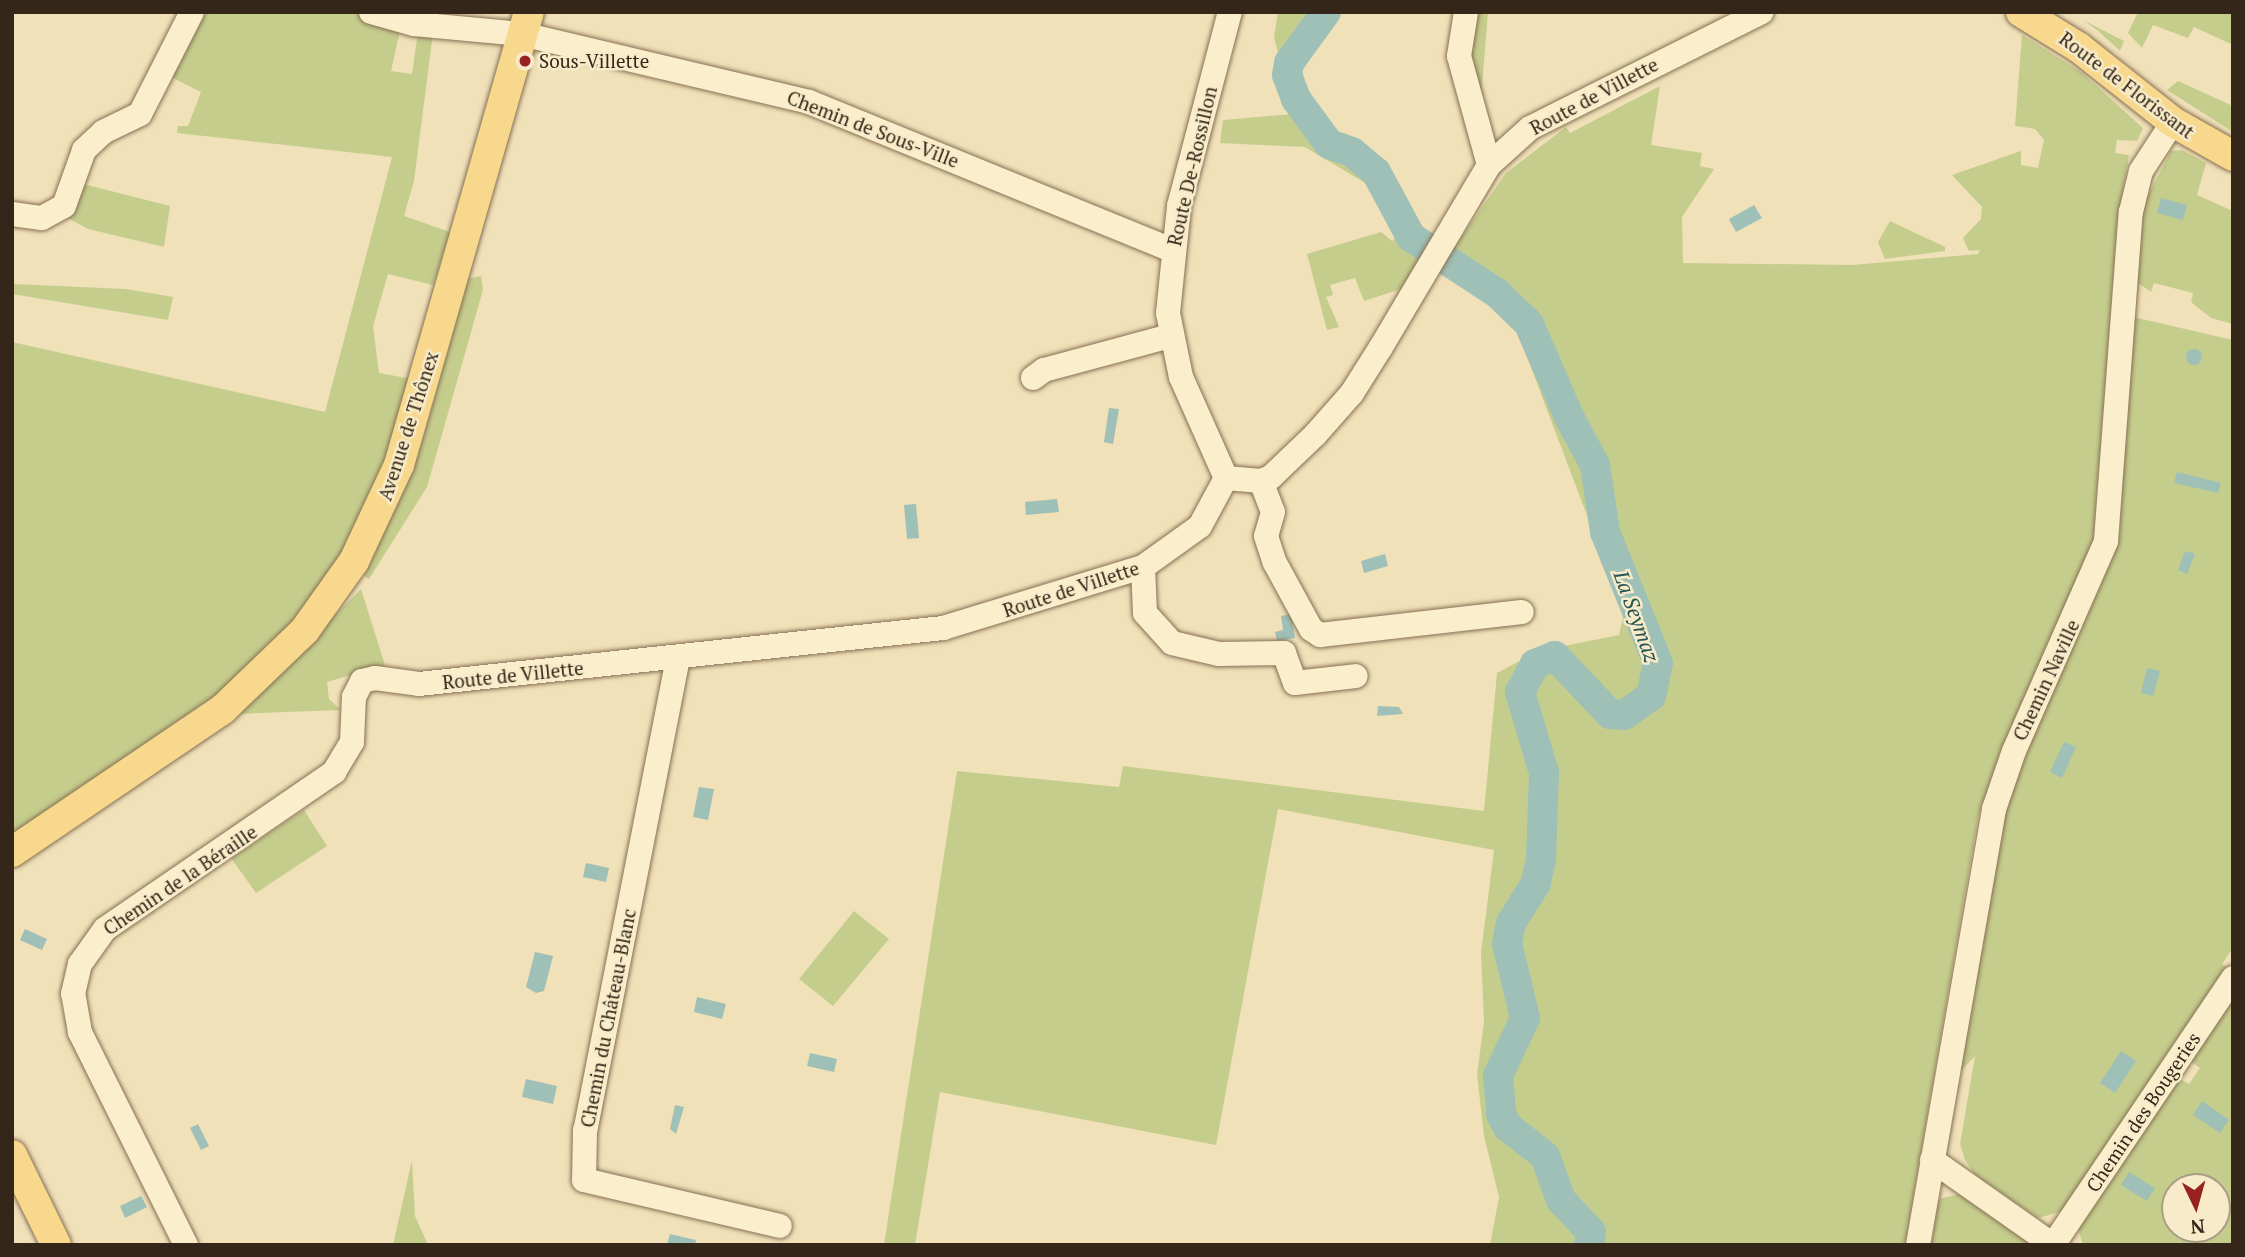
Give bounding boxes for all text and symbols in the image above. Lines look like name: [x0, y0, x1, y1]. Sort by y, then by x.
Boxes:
street label: Route de Florissant: [2055, 27, 2199, 143]
place label: Sous-Villette: [539, 50, 649, 72]
street label: Route de Villette: [1526, 52, 1662, 140]
marker: Sous-Villette: [517, 53, 533, 69]
street label: Route De-Rossillon: [1163, 84, 1221, 248]
street label: Chemin de Sous-Ville: [784, 86, 962, 172]
street label: Avenue de Thônex: [373, 349, 443, 503]
street label: Route de Villette: [1000, 556, 1142, 622]
water label: La Seymaz: [1609, 567, 1665, 665]
street label: Chemin Naville: [2008, 616, 2084, 744]
street label: Route de Villette: [441, 656, 585, 694]
street label: Chemin de la Béraille: [99, 820, 261, 940]
street label: Chemin du Château-Blanc: [576, 907, 640, 1129]
street label: Chemin des Bougeries: [2081, 1028, 2205, 1196]
north arrow: [2161, 1173, 2231, 1243]
text: N: [2189, 1214, 2206, 1241]

